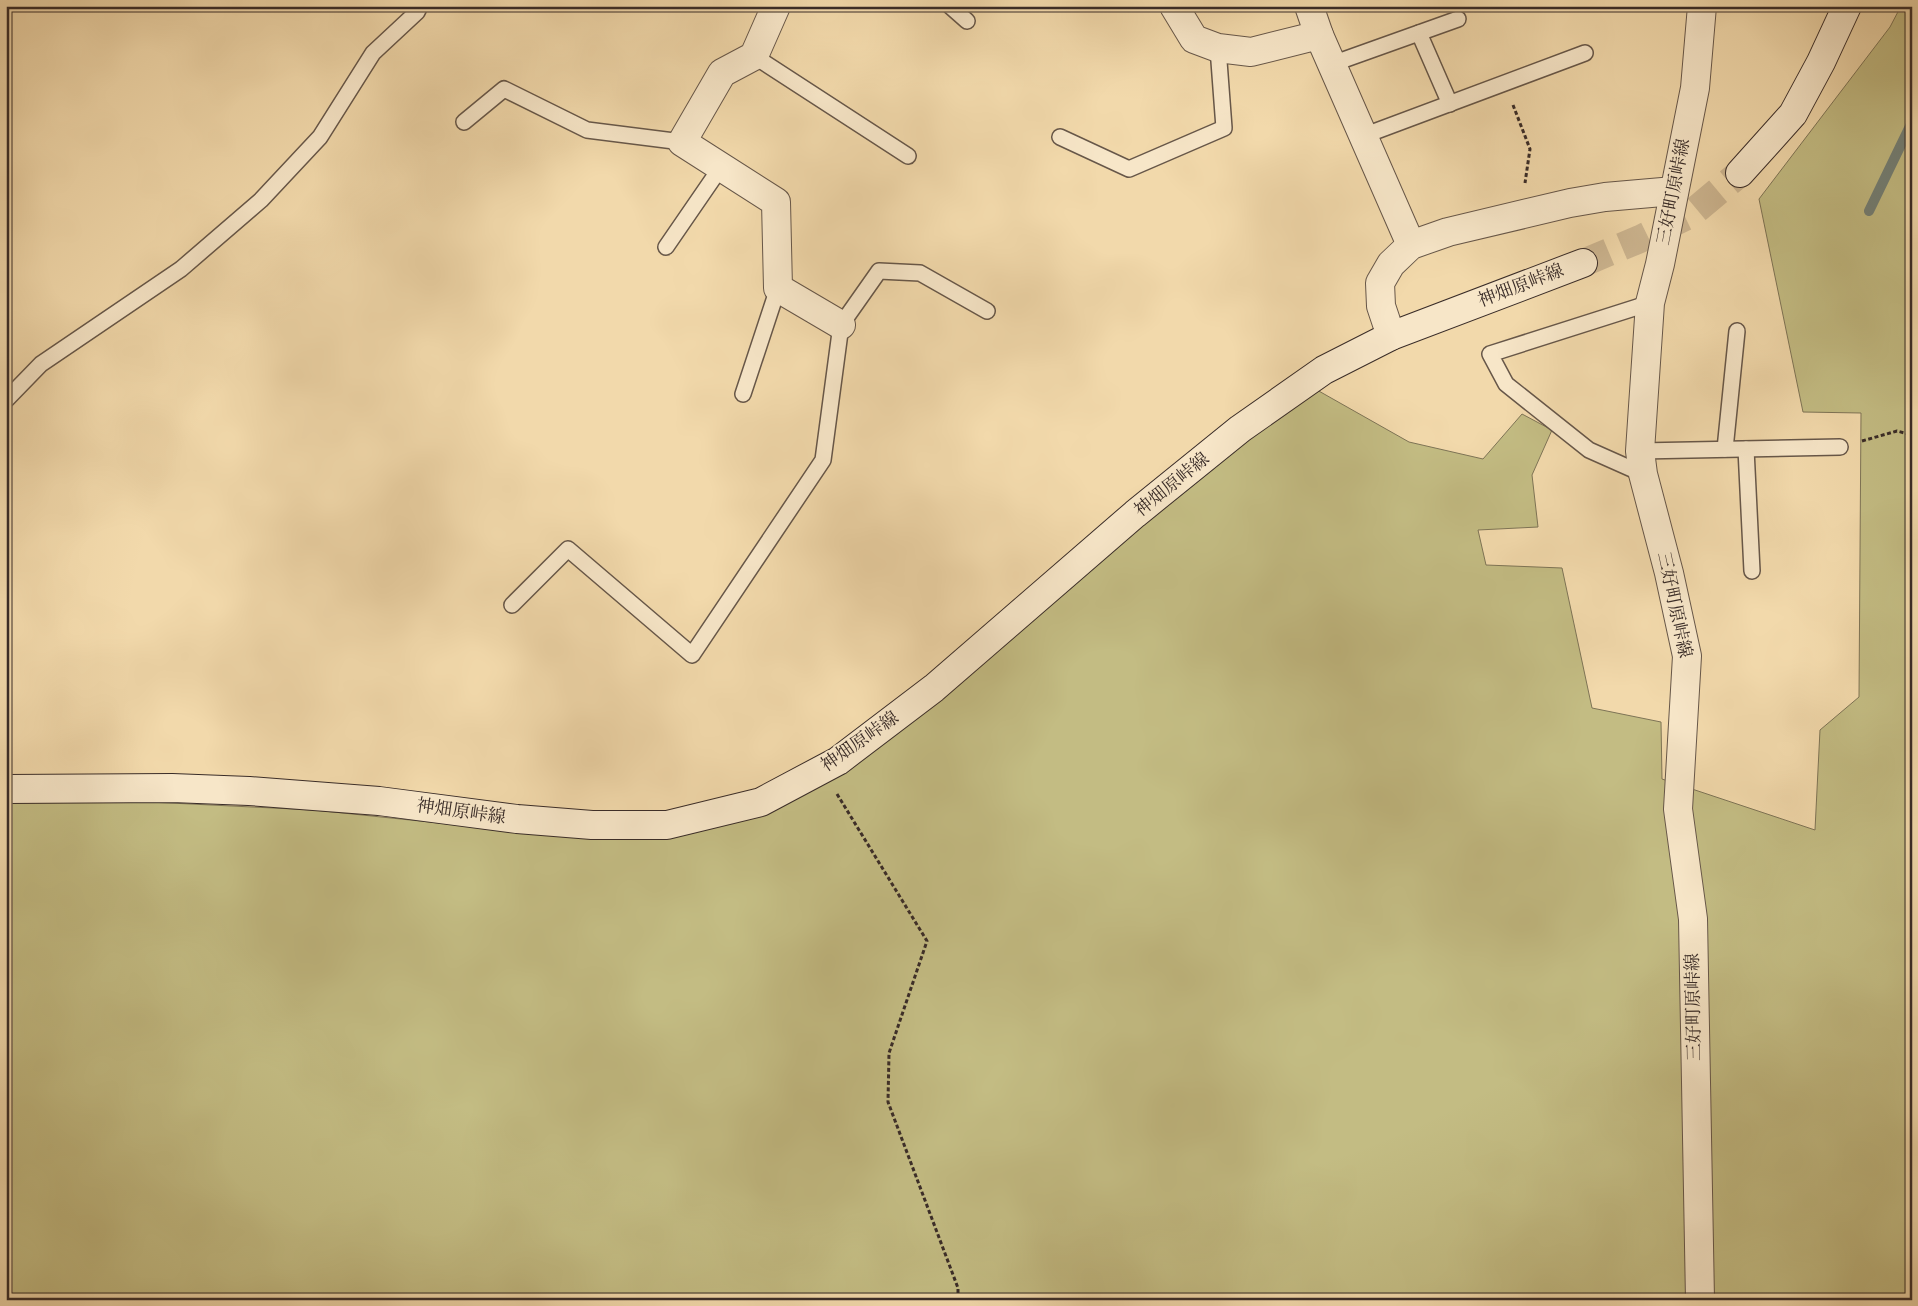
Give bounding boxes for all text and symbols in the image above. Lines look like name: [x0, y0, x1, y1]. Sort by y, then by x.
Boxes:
street label: 三好町原峠線: [1653, 137, 1693, 247]
street label: 神畑原峠線: [1475, 260, 1566, 311]
street label: 神畑原峠線: [1130, 448, 1213, 520]
street label: 三好町原峠線: [1654, 550, 1696, 660]
street label: 神畑原峠線: [817, 707, 902, 775]
street label: 神畑原峠線: [415, 795, 507, 827]
street label: 三好町原峠線: [1682, 953, 1704, 1061]

